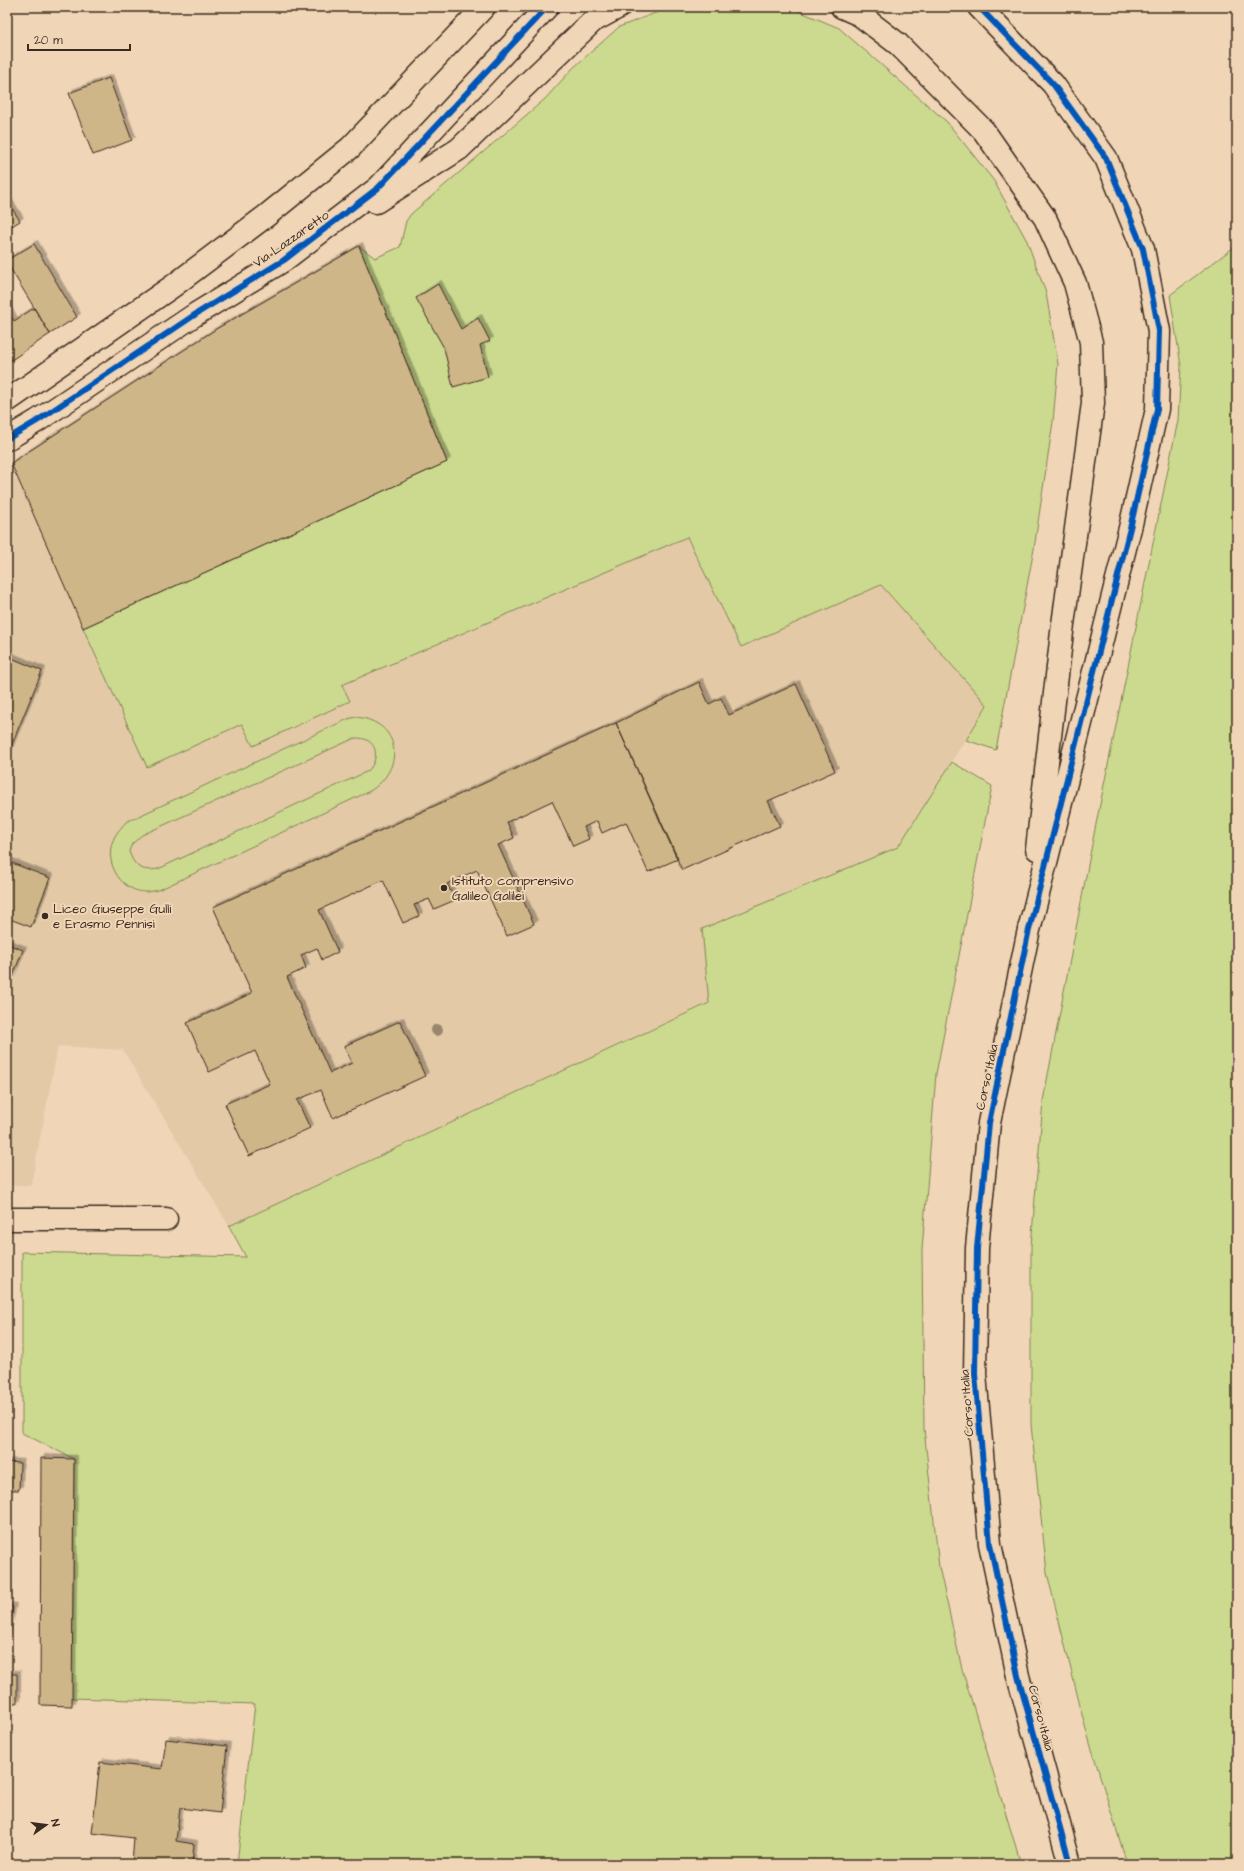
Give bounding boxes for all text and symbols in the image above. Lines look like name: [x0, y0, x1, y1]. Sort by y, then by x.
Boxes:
scale bar: [28, 26, 130, 52]
text: 20 m: [34, 32, 63, 49]
street label: Via Lazzaretto: [249, 206, 333, 272]
place label: Istituto comprensivo Galileo Galilei: [452, 872, 574, 905]
marker: Istituto comprensivo Galileo Galilei: [439, 883, 449, 893]
place label: Liceo Giuseppe Gulli e Erasmo Pennisi: [53, 900, 171, 933]
marker: Liceo Giuseppe Gulli e Erasmo Pennisi: [40, 911, 50, 921]
street label: Corso Italia: [971, 1042, 1003, 1112]
street label: Corso Italia: [956, 1368, 978, 1437]
street label: Corso Italia: [1024, 1683, 1058, 1753]
north arrow: [26, 1805, 66, 1845]
text: N: [47, 1818, 63, 1828]

